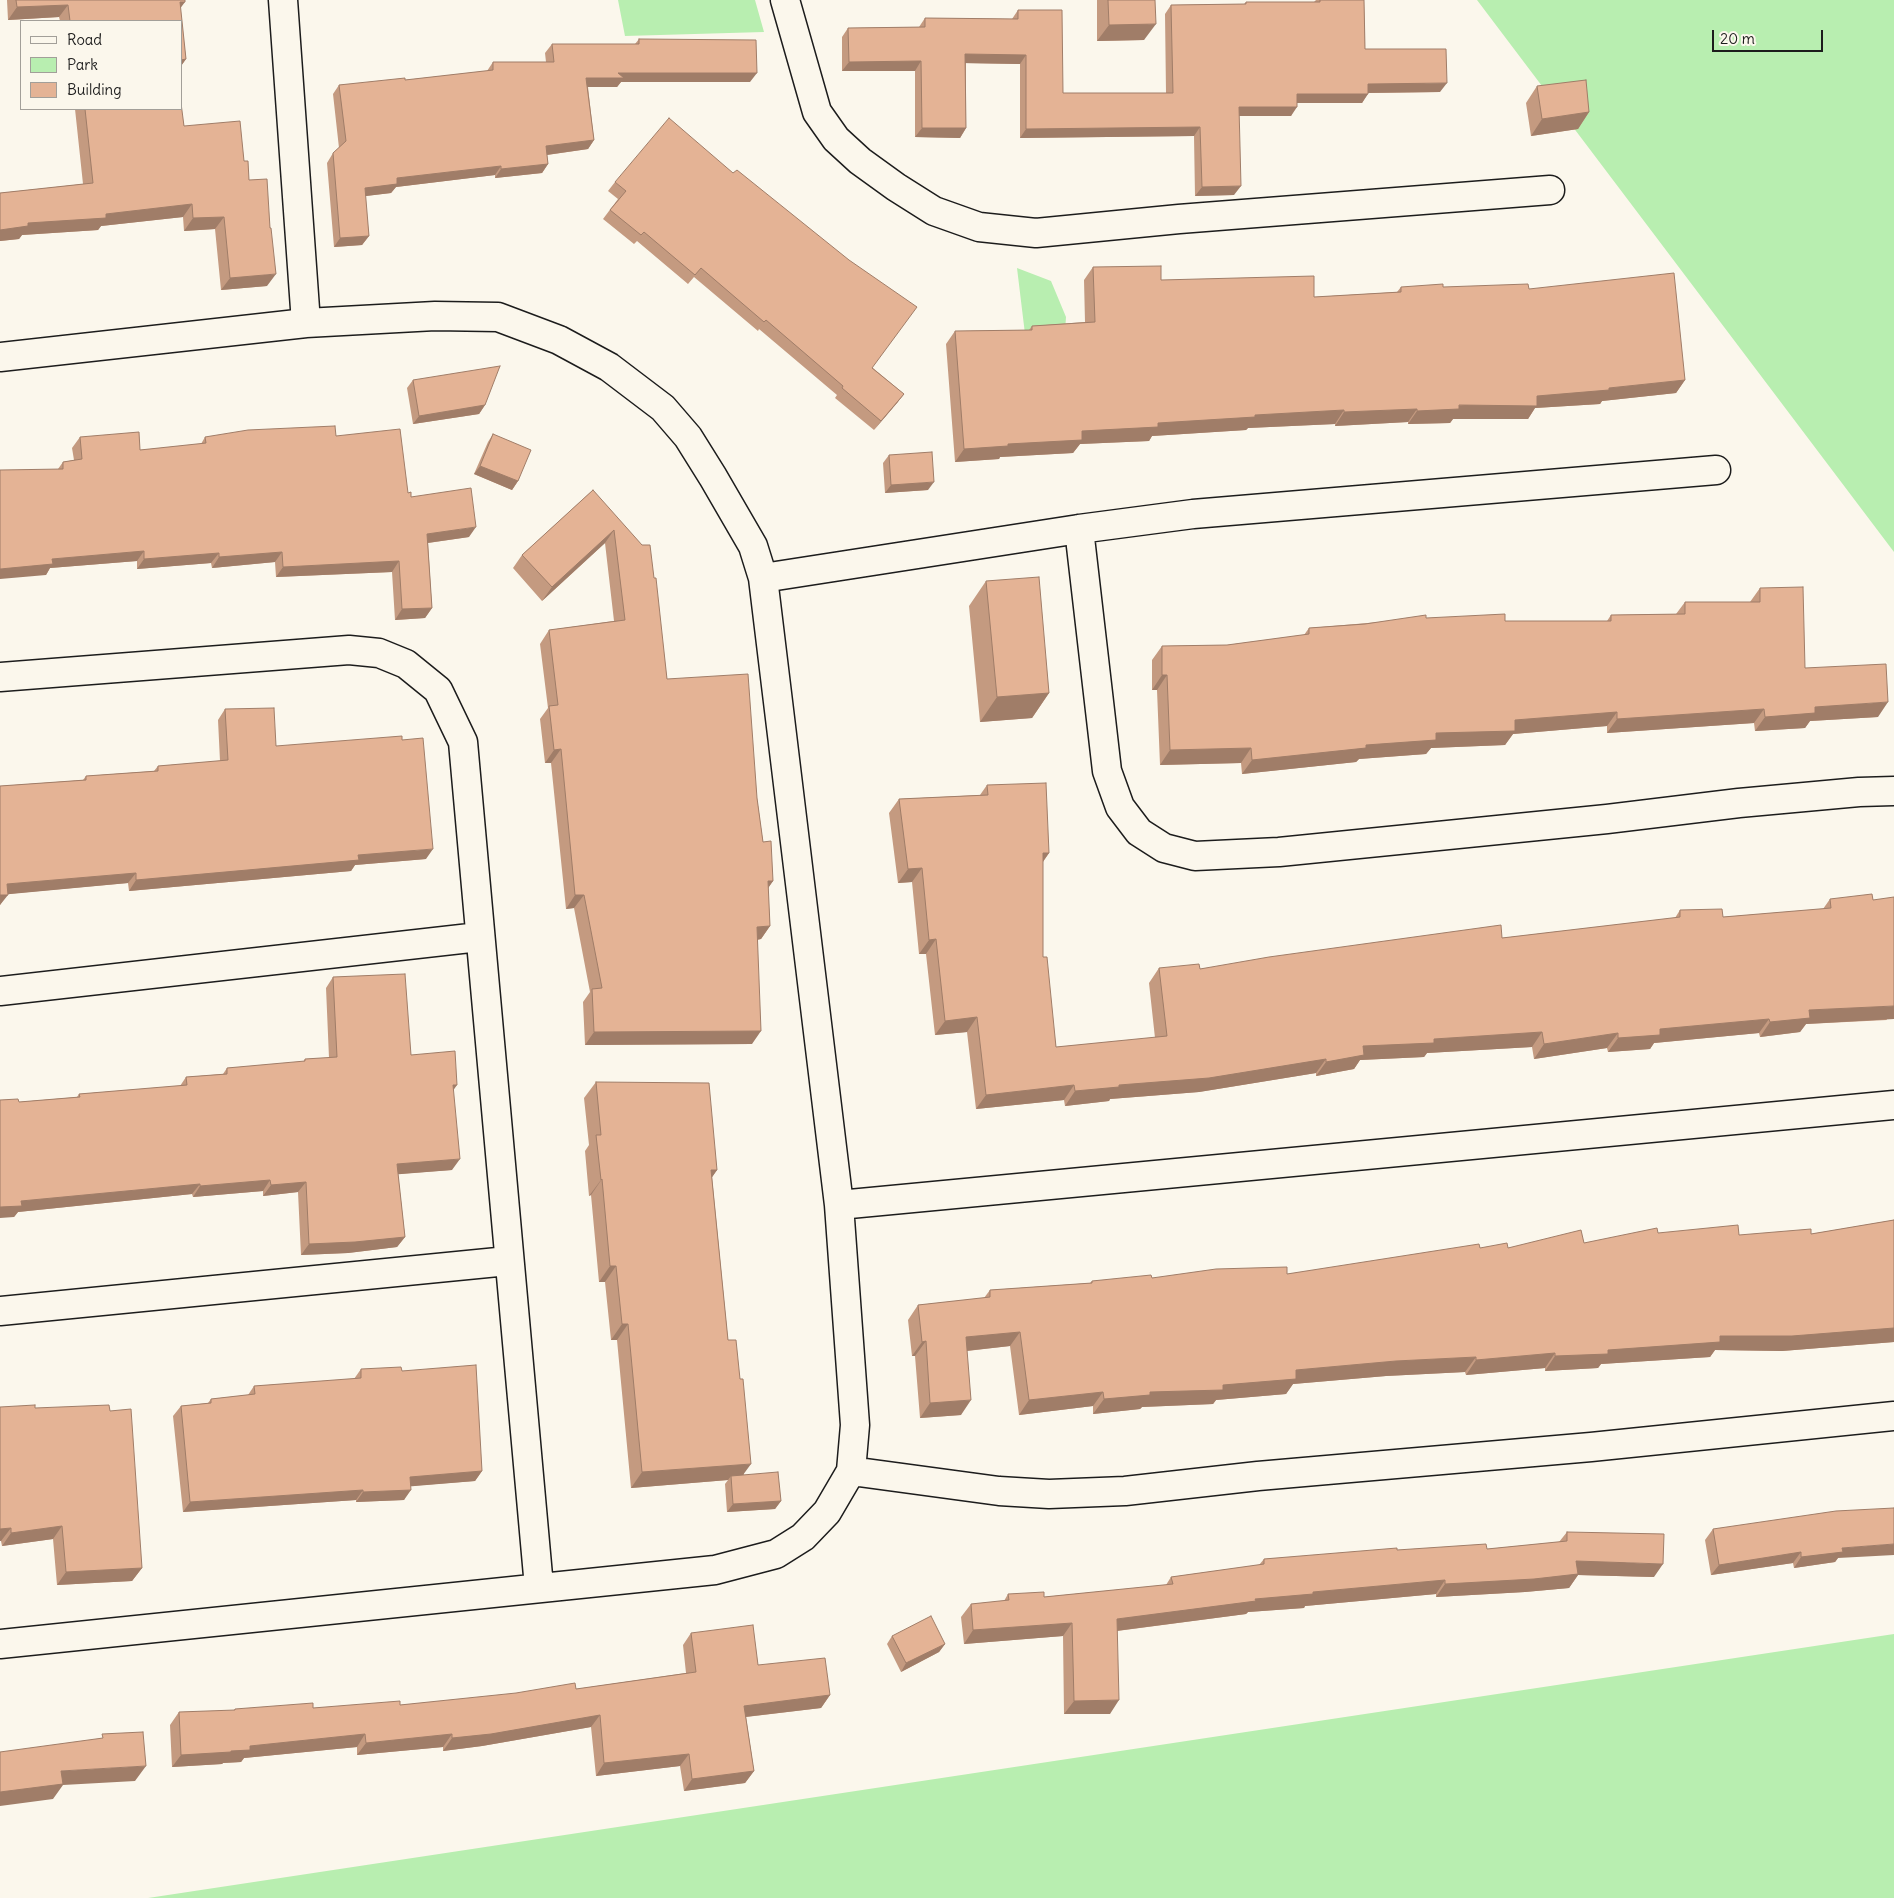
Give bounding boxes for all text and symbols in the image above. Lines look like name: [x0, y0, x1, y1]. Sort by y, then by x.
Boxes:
legend: [20, 20, 182, 110]
scale bar: [1714, 20, 1825, 52]
text: 20 m: [1720, 29, 1755, 48]
text: Road: [67, 30, 102, 49]
text: Park: [67, 55, 98, 74]
text: Building: [67, 80, 122, 99]

